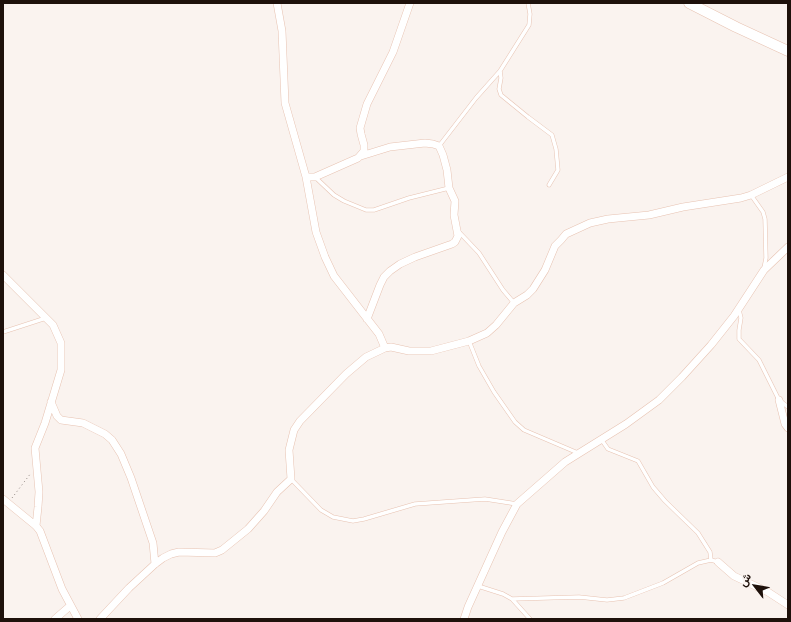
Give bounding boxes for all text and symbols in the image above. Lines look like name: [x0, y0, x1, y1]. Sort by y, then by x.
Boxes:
north arrow: [735, 566, 775, 606]
text: ش: [735, 571, 754, 589]

